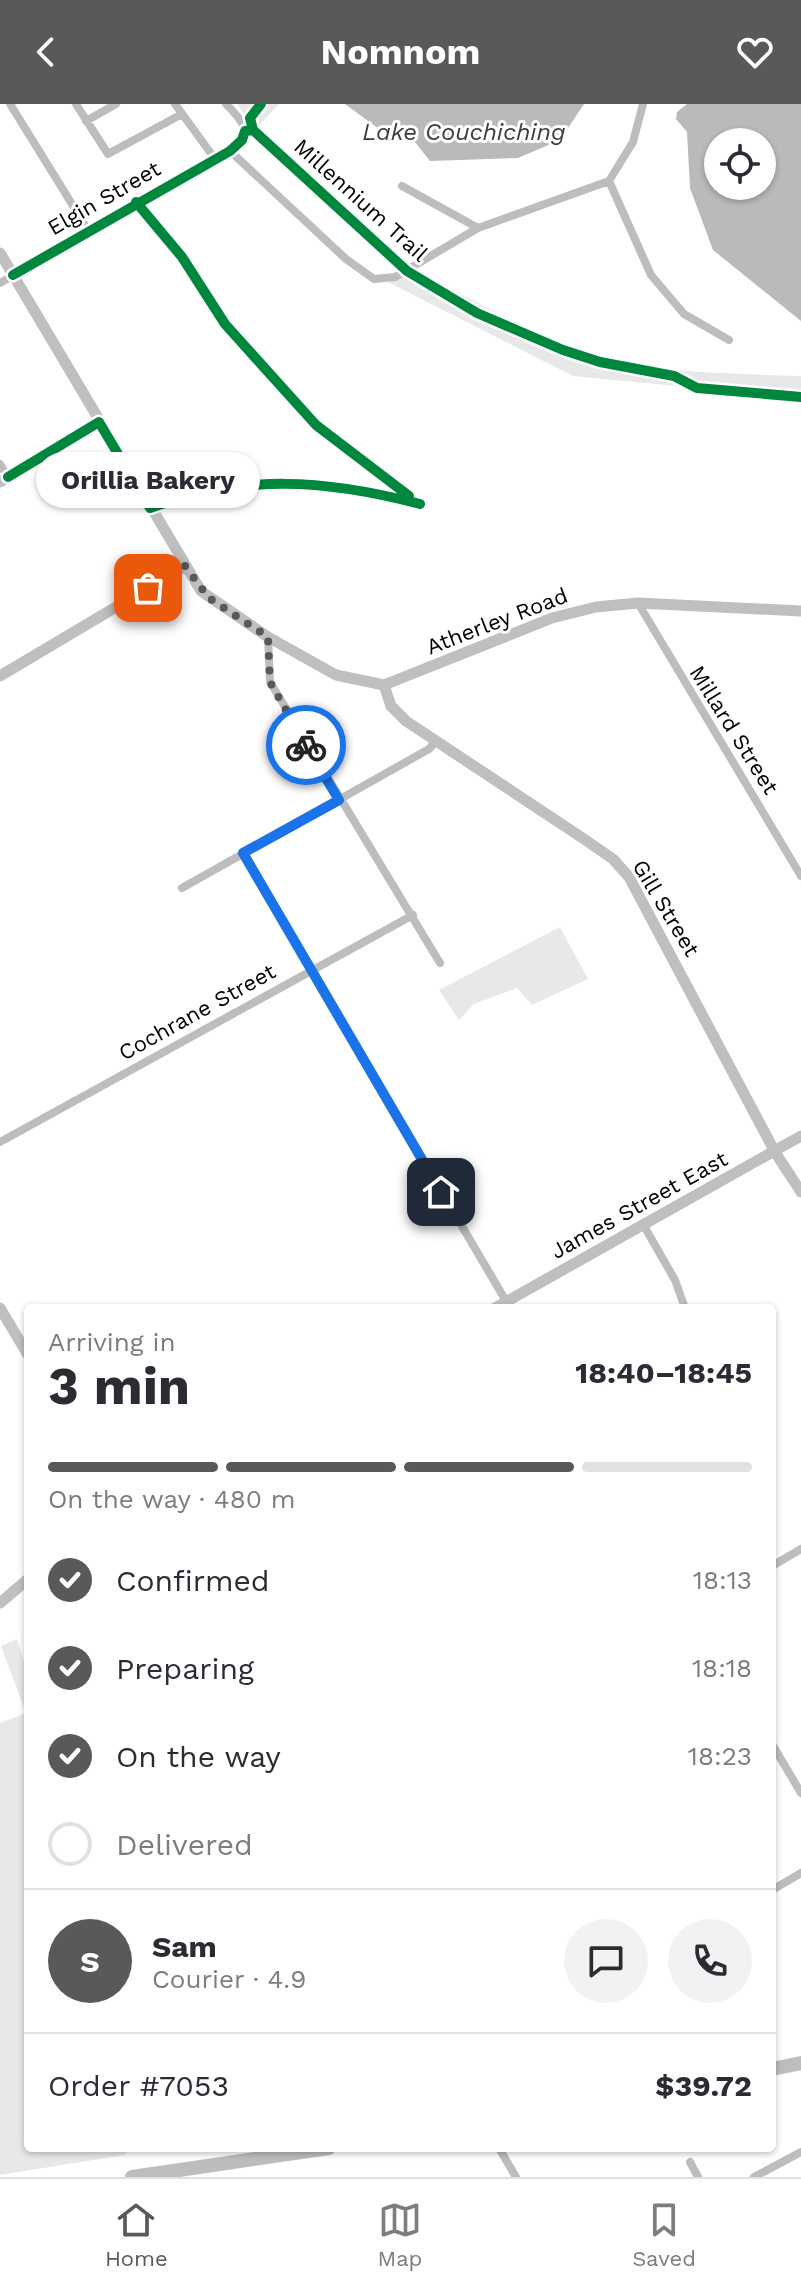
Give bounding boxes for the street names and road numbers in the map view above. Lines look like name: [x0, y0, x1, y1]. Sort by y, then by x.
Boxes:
street label: Millennium Trail: [289, 134, 433, 267]
street label: Elgin Street: [43, 156, 165, 240]
street label: Atherley Road: [423, 583, 571, 659]
street label: Millard Street: [685, 661, 783, 799]
street label: Gill Street: [627, 855, 705, 961]
street label: Cochrane Street: [114, 959, 280, 1065]
street label: James Street East: [546, 1146, 732, 1264]

